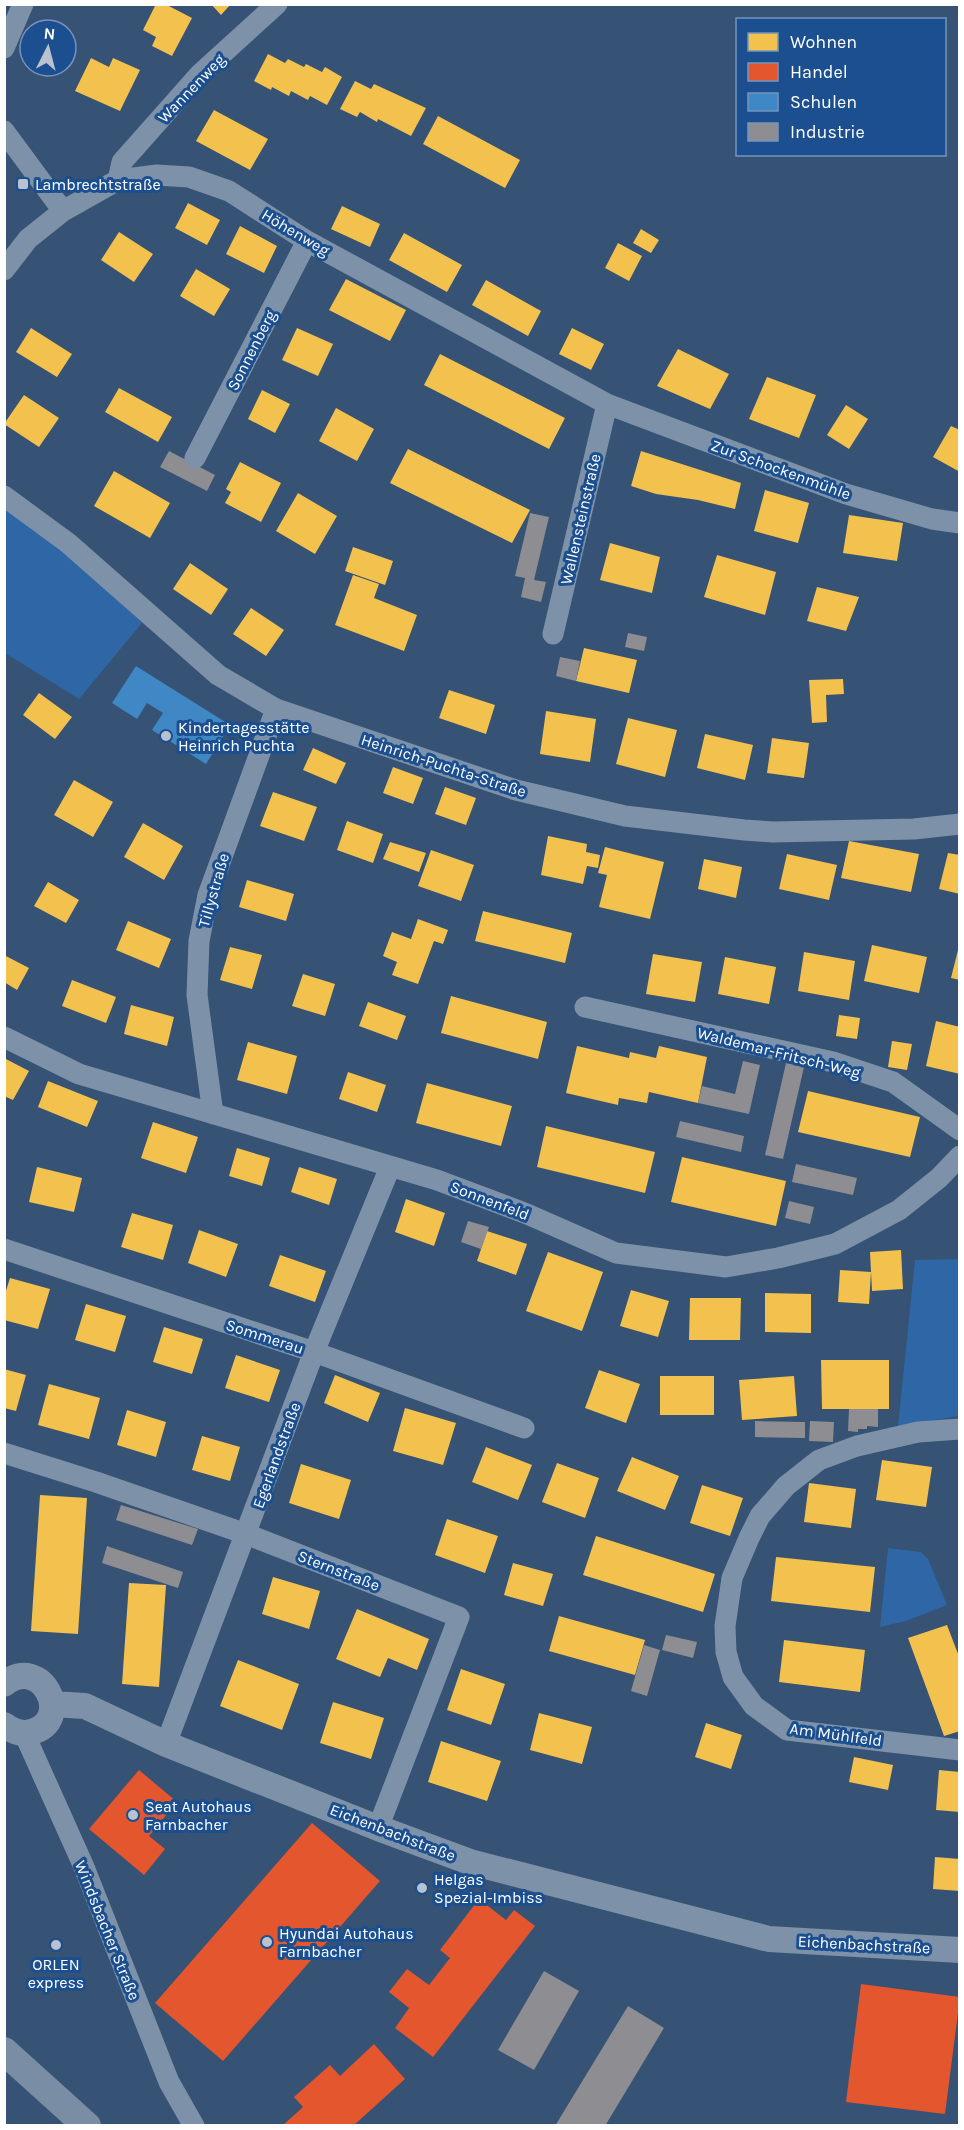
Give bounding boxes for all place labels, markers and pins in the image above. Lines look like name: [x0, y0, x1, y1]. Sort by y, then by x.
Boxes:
place label: Lambrechtstraße: [35, 175, 161, 194]
marker: Lambrechtstraße: [16, 177, 30, 191]
place label: Kindertagesstätte Heinrich Puchta: [178, 718, 310, 755]
marker: Kindertagesstätte Heinrich Puchta: [159, 729, 173, 743]
place label: Seat Autohaus Farnbacher: [145, 1797, 252, 1834]
marker: Seat Autohaus Farnbacher: [126, 1808, 140, 1822]
place label: Helgas Spezial-Imbiss: [434, 1870, 543, 1907]
marker: Helgas Spezial-Imbiss: [415, 1881, 429, 1895]
place label: Hyundai Autohaus Farnbacher: [279, 1924, 414, 1961]
marker: Hyundai Autohaus Farnbacher: [260, 1935, 274, 1949]
marker: ORLEN express: [49, 1938, 63, 1952]
place label: ORLEN express: [28, 1955, 84, 1992]

